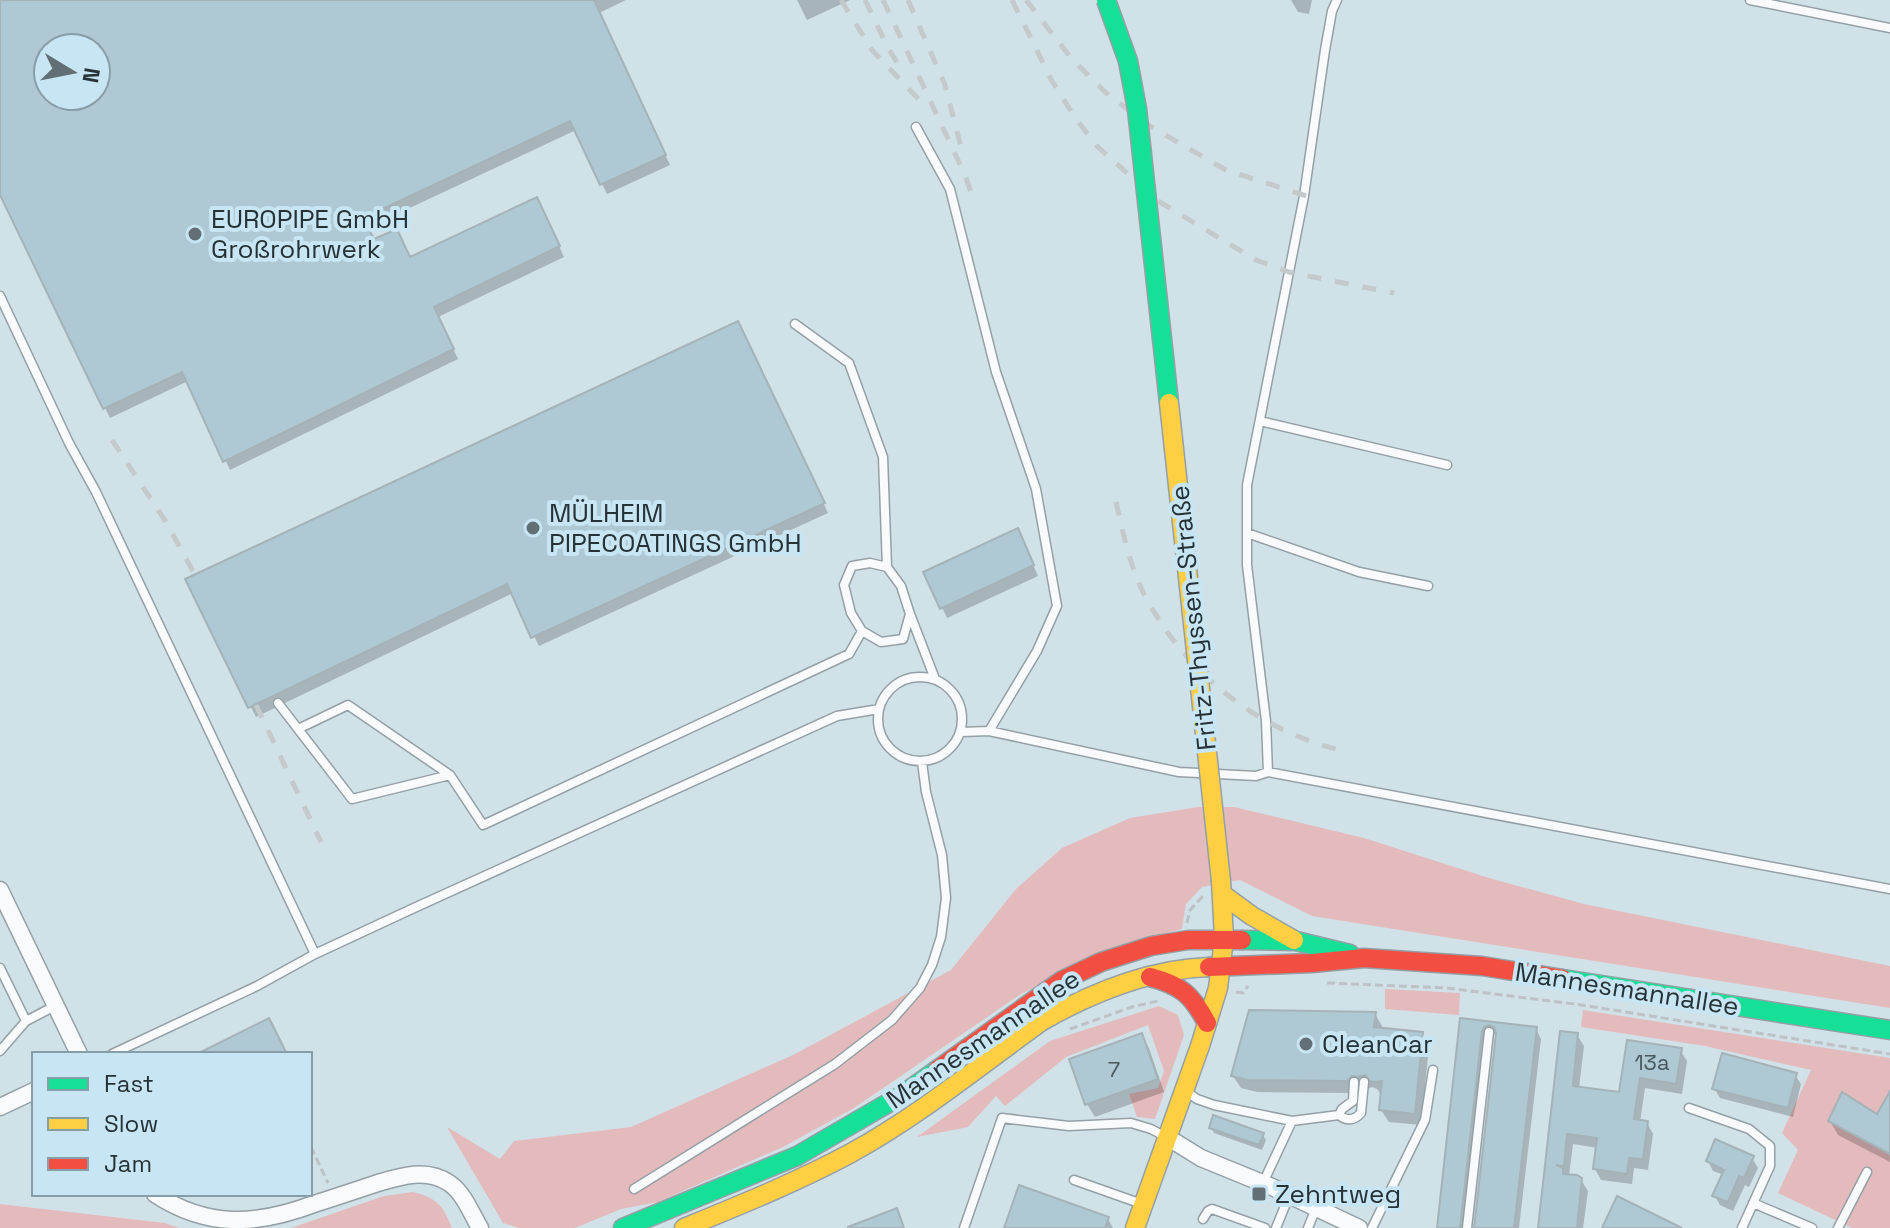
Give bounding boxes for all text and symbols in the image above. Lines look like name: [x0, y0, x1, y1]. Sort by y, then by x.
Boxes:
north arrow: [32, 32, 112, 112]
text: N: [77, 66, 107, 85]
place label: EUROPIPE GmbH Großrohrwerk: [211, 202, 409, 266]
marker: EUROPIPE GmbH Großrohrwerk: [186, 225, 204, 243]
street label: Fritz-Thyssen-Straße: [1162, 484, 1224, 752]
place label: MÜLHEIM PIPECOATINGS GmbH: [549, 496, 802, 560]
marker: MÜLHEIM PIPECOATINGS GmbH: [524, 519, 542, 537]
street label: Mannesmannallee: [1513, 955, 1741, 1023]
street label: Mannesmannallee: [880, 962, 1086, 1116]
place label: CleanCar: [1322, 1027, 1433, 1061]
marker: CleanCar: [1297, 1035, 1315, 1053]
house number: 13a: [1634, 1048, 1670, 1076]
legend: [32, 1052, 312, 1196]
house number: 7: [1108, 1055, 1120, 1083]
text: Fast: [104, 1068, 154, 1099]
text: Slow: [104, 1108, 158, 1139]
text: Jam: [104, 1148, 152, 1179]
place label: Zehntweg: [1275, 1177, 1401, 1211]
marker: Zehntweg: [1250, 1185, 1268, 1203]

